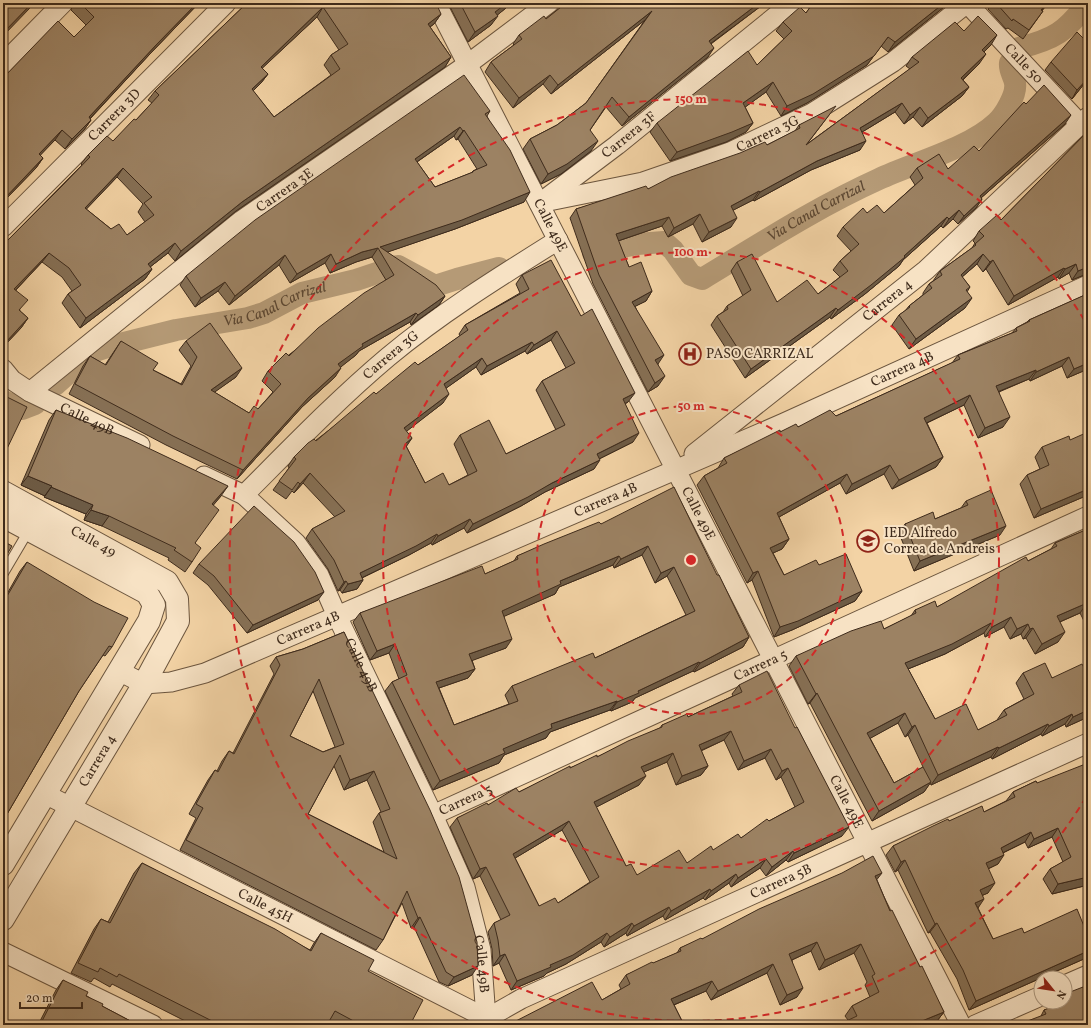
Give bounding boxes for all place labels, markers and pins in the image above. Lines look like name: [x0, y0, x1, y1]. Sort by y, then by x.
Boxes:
hospital icon: PASO CARRIZAL: [677, 341, 703, 367]
place label: PASO CARRIZAL: [706, 345, 814, 364]
place label: IED Alfredo Correa de Andreis: [884, 524, 995, 559]
school or university icon: IED Alfredo Correa de Andreis: [855, 528, 881, 554]
centre of rings: [684, 553, 698, 567]

